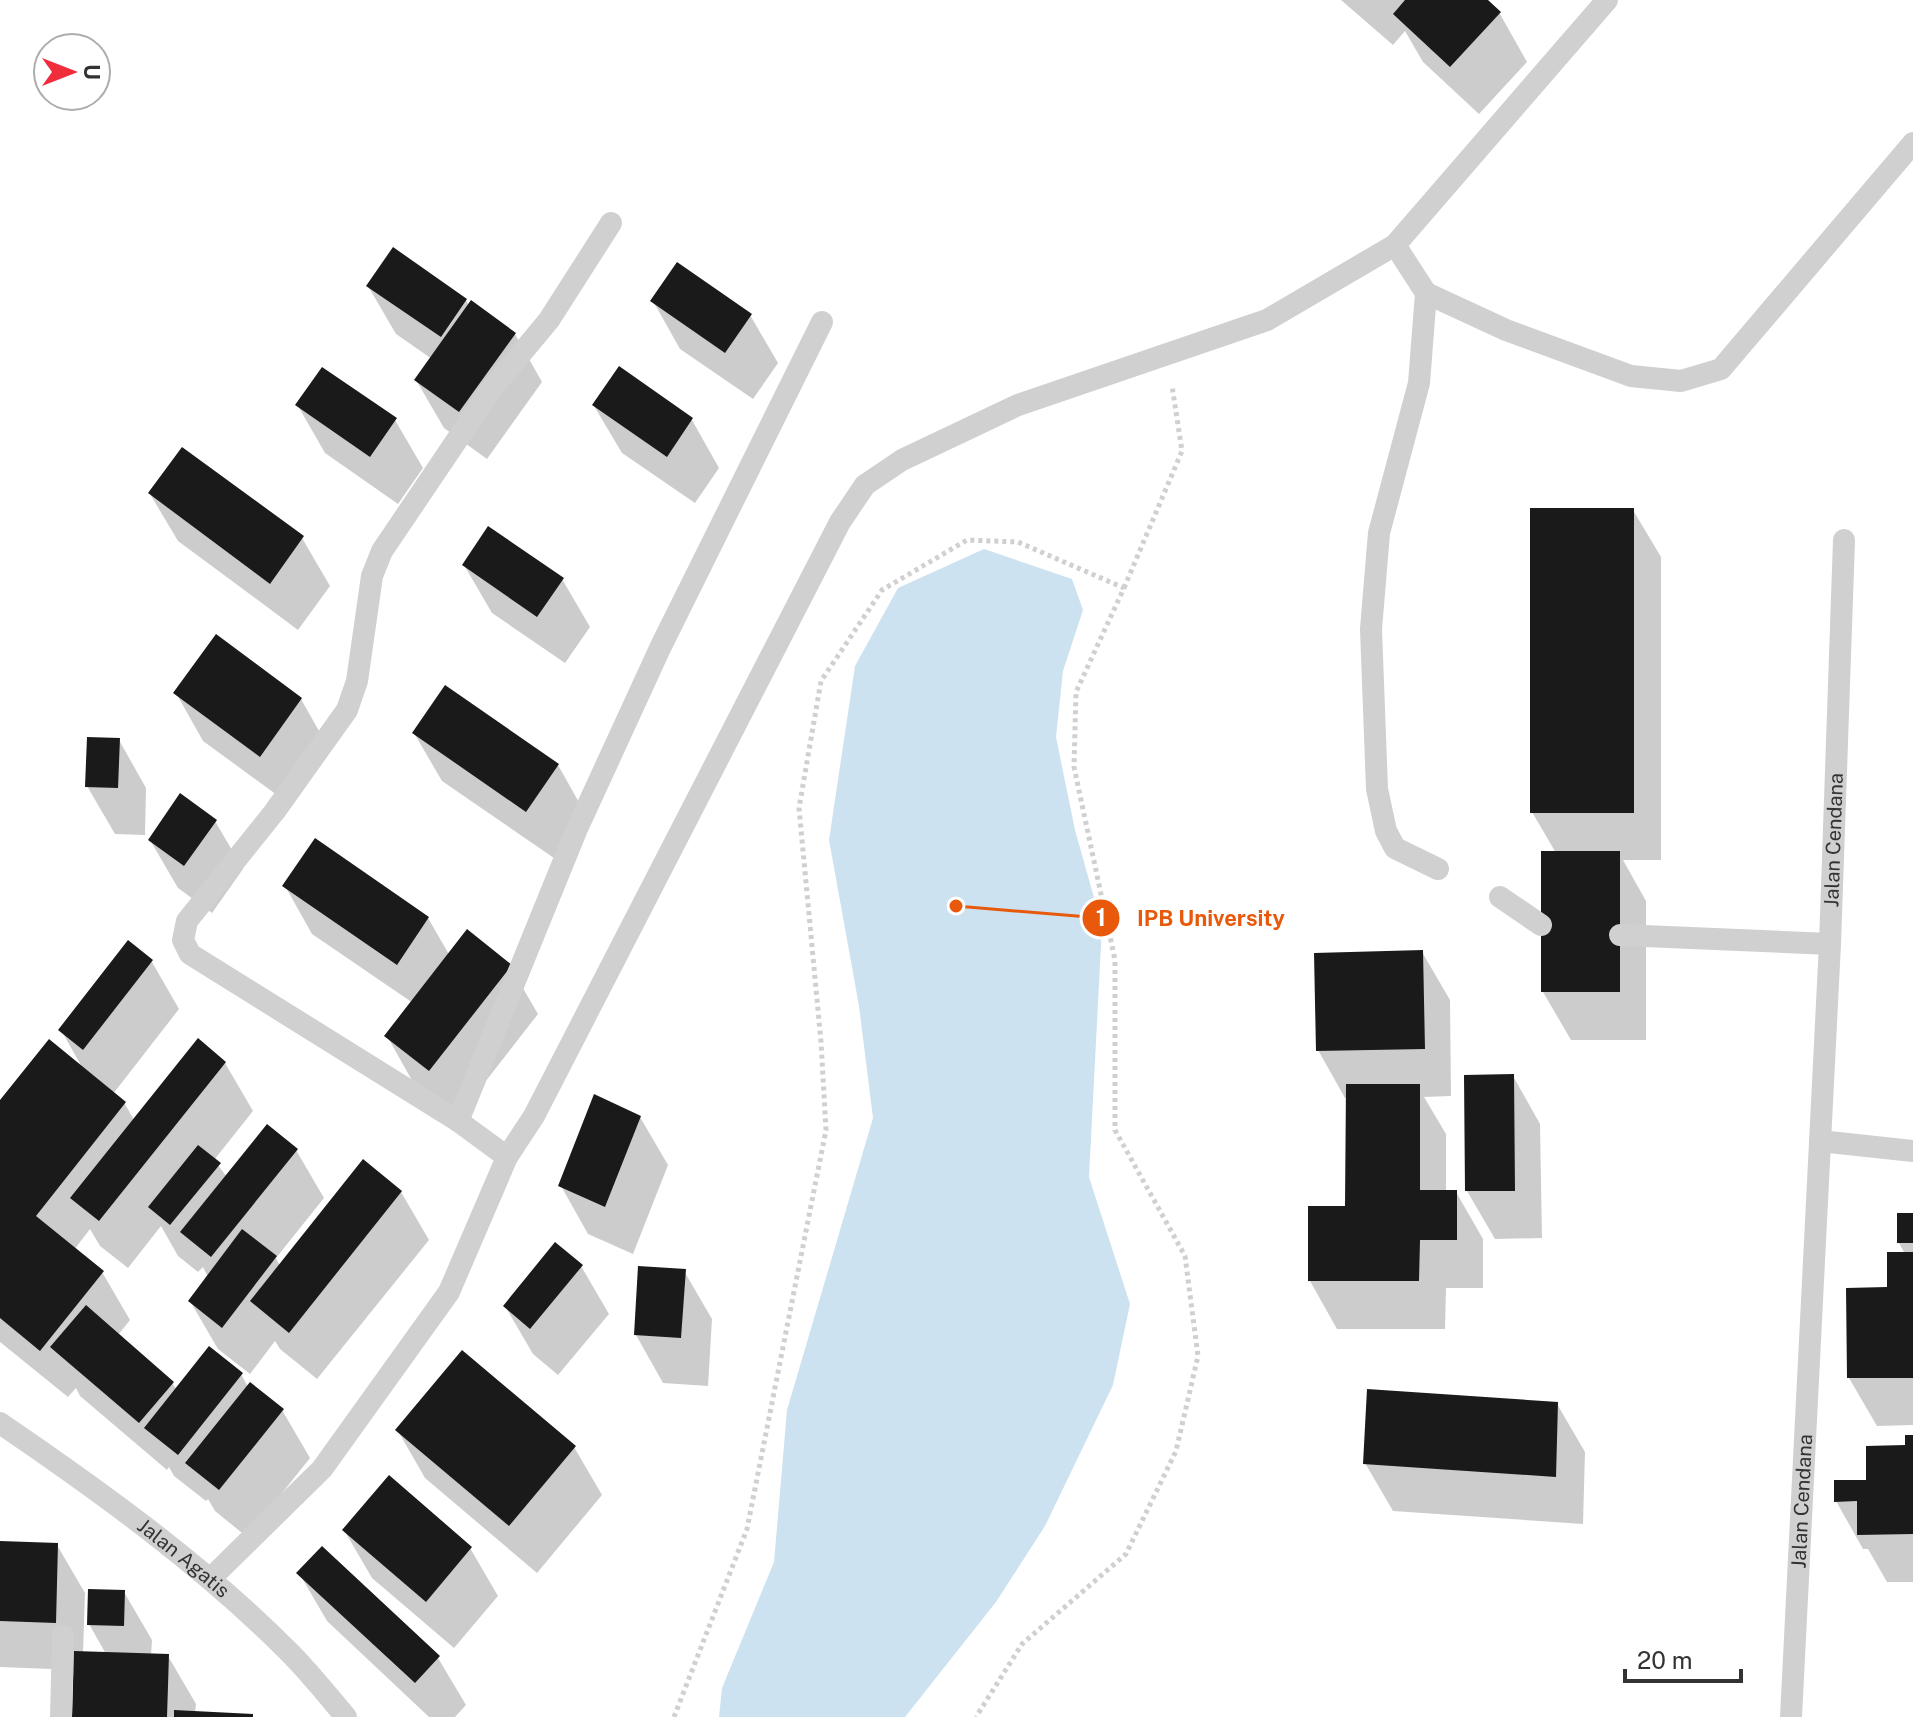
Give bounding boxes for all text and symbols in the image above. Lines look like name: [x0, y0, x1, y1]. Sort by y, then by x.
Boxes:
north arrow: [32, 32, 112, 112]
text: U: [79, 64, 105, 80]
street label: Jalan Cendana: [1819, 772, 1848, 908]
callout: IPB University: [1081, 895, 1301, 941]
text: 1: [1096, 903, 1106, 931]
text: IPB University: [1137, 905, 1286, 931]
street label: Jalan Cendana: [1787, 1433, 1817, 1569]
street label: Jalan Agatis: [133, 1514, 235, 1603]
scale bar: [1625, 1633, 1741, 1683]
text: 20 m: [1637, 1646, 1693, 1674]

